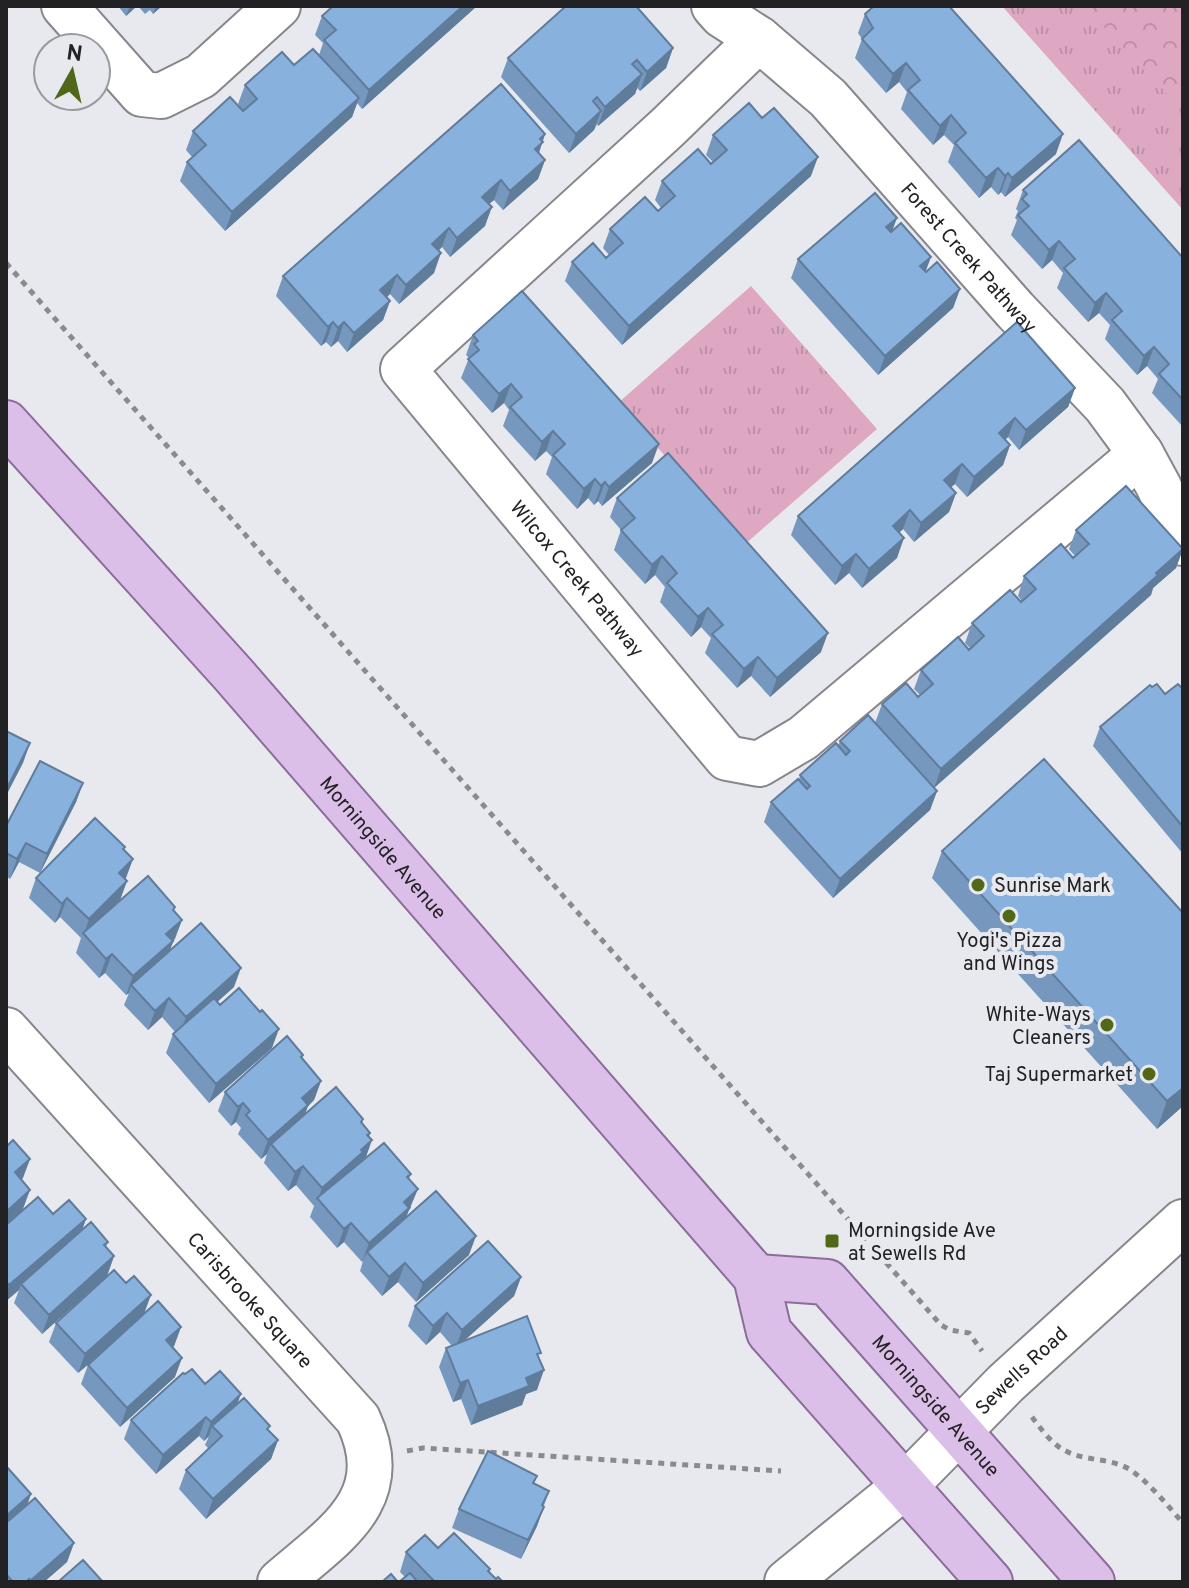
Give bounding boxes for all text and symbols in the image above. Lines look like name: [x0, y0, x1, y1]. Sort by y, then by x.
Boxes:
north arrow: [32, 32, 112, 112]
text: N: [65, 40, 84, 69]
street label: Forest Creek Pathway: [894, 178, 1042, 340]
street label: Wilcox Creek Pathway: [503, 496, 649, 663]
street label: Morningside Avenue: [313, 772, 451, 926]
place label: Sunrise Mark: [994, 874, 1111, 900]
marker: Sunrise Mark: [969, 876, 987, 894]
marker: Yogi's Pizza and Wings: [1000, 907, 1018, 925]
place label: Yogi's Pizza and Wings: [956, 929, 1062, 978]
place label: White-Ways Cleaners: [986, 1003, 1091, 1052]
marker: White-Ways Cleaners: [1098, 1016, 1116, 1034]
place label: Taj Supermarket: [984, 1063, 1133, 1089]
marker: Taj Supermarket: [1140, 1065, 1158, 1083]
place label: Morningside Ave at Sewells Rd: [848, 1219, 996, 1268]
street label: Carisbrooke Square: [180, 1227, 317, 1375]
marker: Morningside Ave at Sewells Rd: [823, 1232, 841, 1250]
street label: Sewells Road: [971, 1322, 1074, 1422]
street label: Morningside Avenue: [865, 1330, 1004, 1483]

